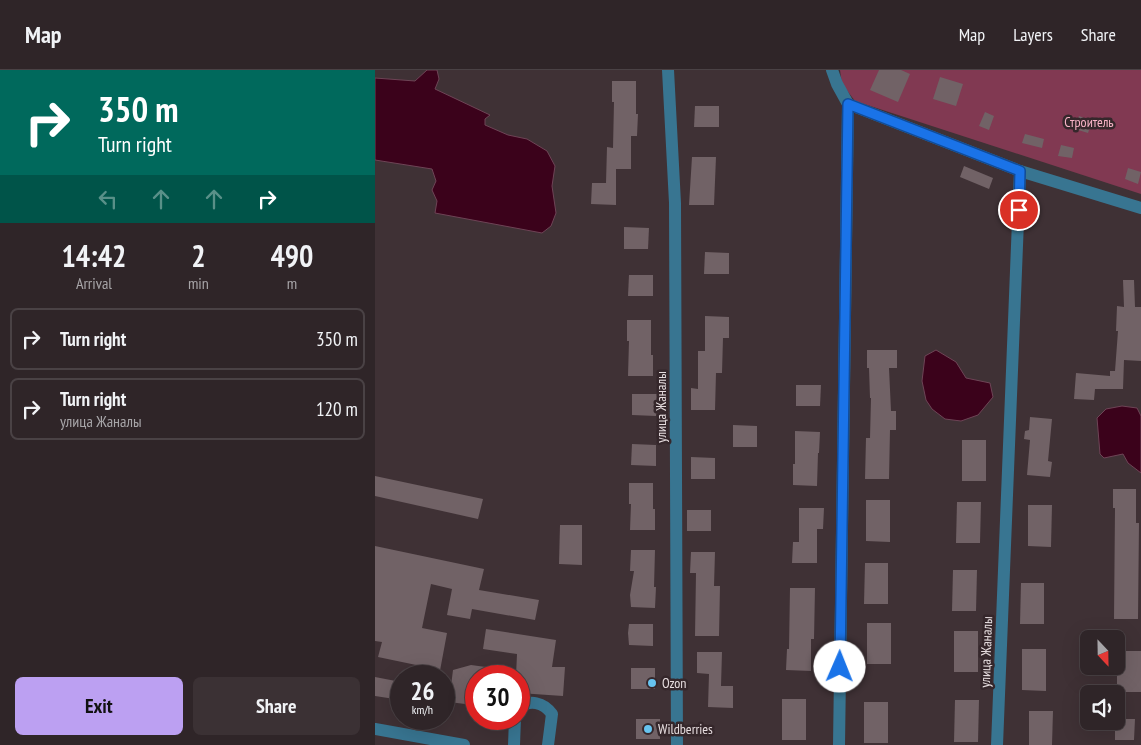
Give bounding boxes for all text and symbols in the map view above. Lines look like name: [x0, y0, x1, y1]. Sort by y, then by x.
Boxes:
text: Map: [25, 19, 62, 50]
text: Map: [959, 23, 985, 46]
text: Layers: [1013, 23, 1053, 46]
text: Share: [1081, 23, 1116, 46]
text: 350 m: [98, 86, 179, 132]
icon: right: [15, 90, 80, 155]
park label: Строитель: [1064, 113, 1114, 131]
text: Turn right: [98, 130, 172, 158]
icon: left: [94, 185, 122, 213]
icon: ahead: [147, 185, 175, 213]
icon: ahead: [200, 185, 228, 213]
icon: right: [253, 185, 281, 213]
pin: [998, 189, 1040, 231]
icon: arrive: [1005, 196, 1033, 224]
text: 14:42: [62, 236, 126, 275]
text: 2: [191, 236, 206, 275]
text: 490: [270, 236, 313, 275]
text: Arrival: [76, 273, 112, 293]
text: min: [188, 273, 209, 293]
text: m: [287, 273, 297, 293]
icon: right: [17, 325, 45, 353]
text: Turn right: [60, 327, 126, 351]
text: 350 m: [316, 327, 358, 351]
street label: улица Жаналы: [652, 371, 670, 443]
text: Turn right: [60, 387, 126, 411]
icon: right: [17, 395, 45, 423]
text: 120 m: [316, 397, 358, 421]
text: улица Жаналы: [60, 411, 142, 431]
street label: улица Жаналы: [976, 616, 996, 688]
north arrow: [1080, 630, 1125, 675]
map controls: [1080, 630, 1125, 730]
position arrow: [813, 640, 865, 692]
speed limit sign: 30: [465, 665, 530, 730]
place label: Ozon: [662, 674, 687, 692]
text: 26: [411, 675, 434, 707]
button: Exit: [15, 677, 183, 735]
button: Share: [193, 677, 360, 735]
marker: Ozon: [646, 677, 658, 689]
button: sound: [1080, 685, 1125, 730]
text: km/h: [412, 702, 433, 717]
place label: Wildberries: [658, 720, 713, 738]
marker: Wildberries: [642, 723, 654, 735]

